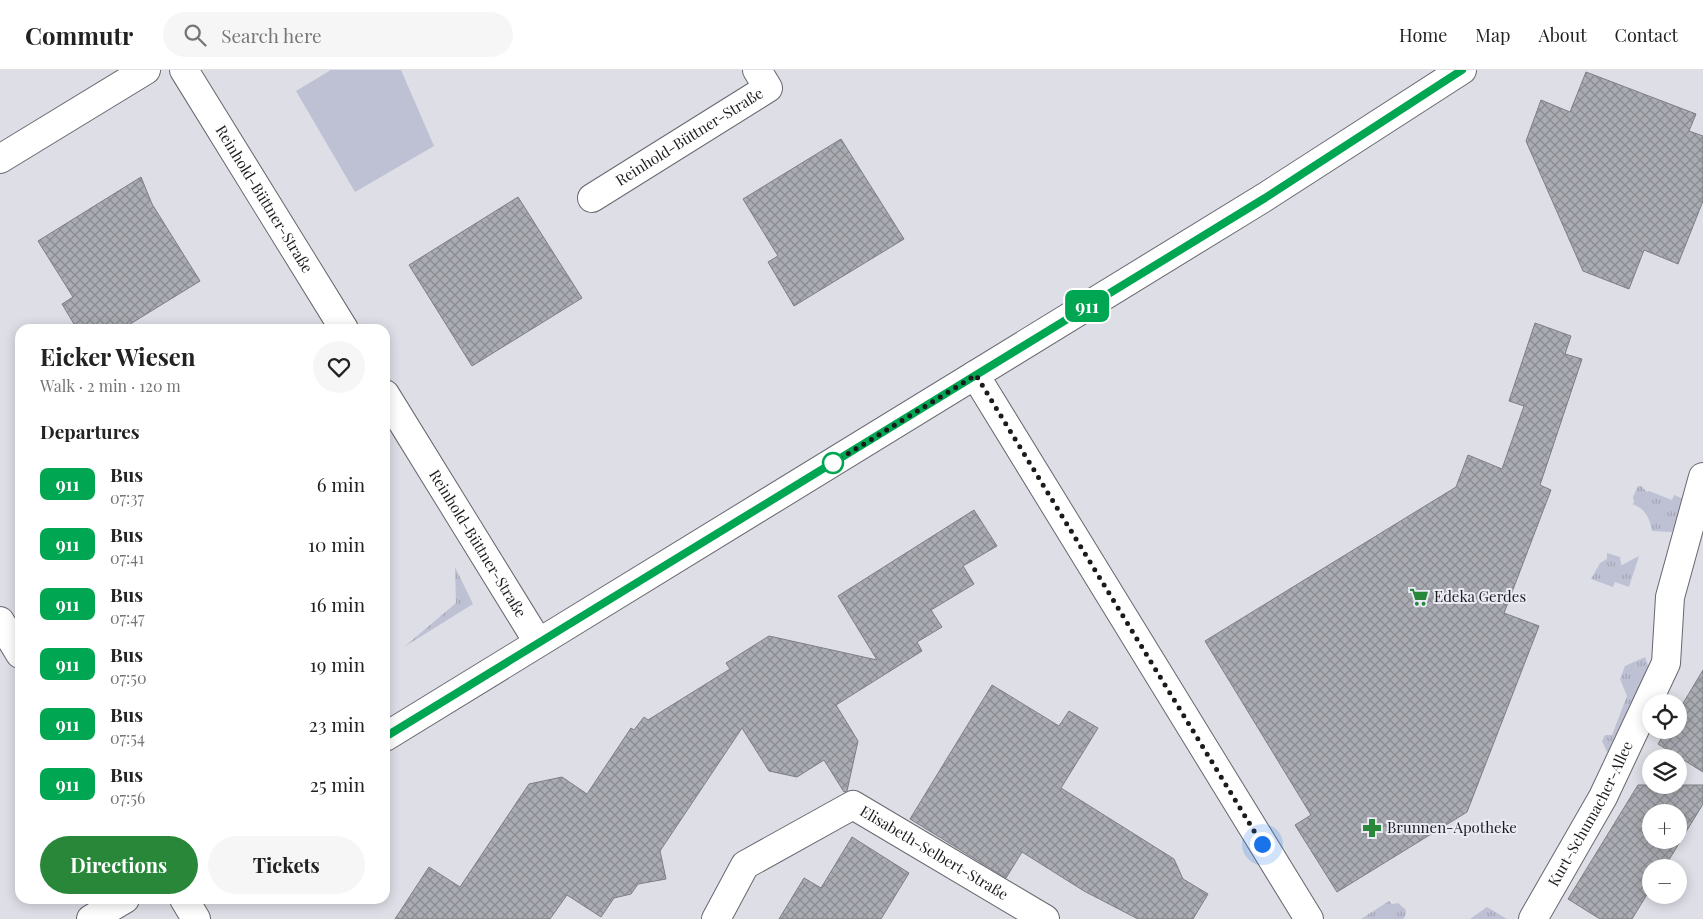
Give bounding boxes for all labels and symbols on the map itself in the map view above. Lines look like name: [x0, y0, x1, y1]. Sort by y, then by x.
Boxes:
street label: Reinhold-Büttner-Straße: [612, 83, 766, 190]
street label: Reinhold-Büttner-Straße: [212, 121, 318, 276]
line badge: 911: [1058, 290, 1116, 322]
unlabelled marker: [822, 452, 844, 474]
street label: Reinhold-Büttner-Straße: [425, 466, 531, 621]
supermarket icon: Edeka Gerdes: [1408, 586, 1430, 608]
place label: Edeka Gerdes: [1434, 586, 1526, 606]
street label: Kurt-Schumacher-Allee: [1543, 738, 1637, 890]
street label: Elisabeth-Selbert-Straße: [857, 800, 1012, 904]
pharmacy icon: Brunnen-Apotheke: [1361, 817, 1383, 839]
place label: Brunnen-Apotheke: [1387, 817, 1517, 837]
your location: [1250, 832, 1275, 857]

